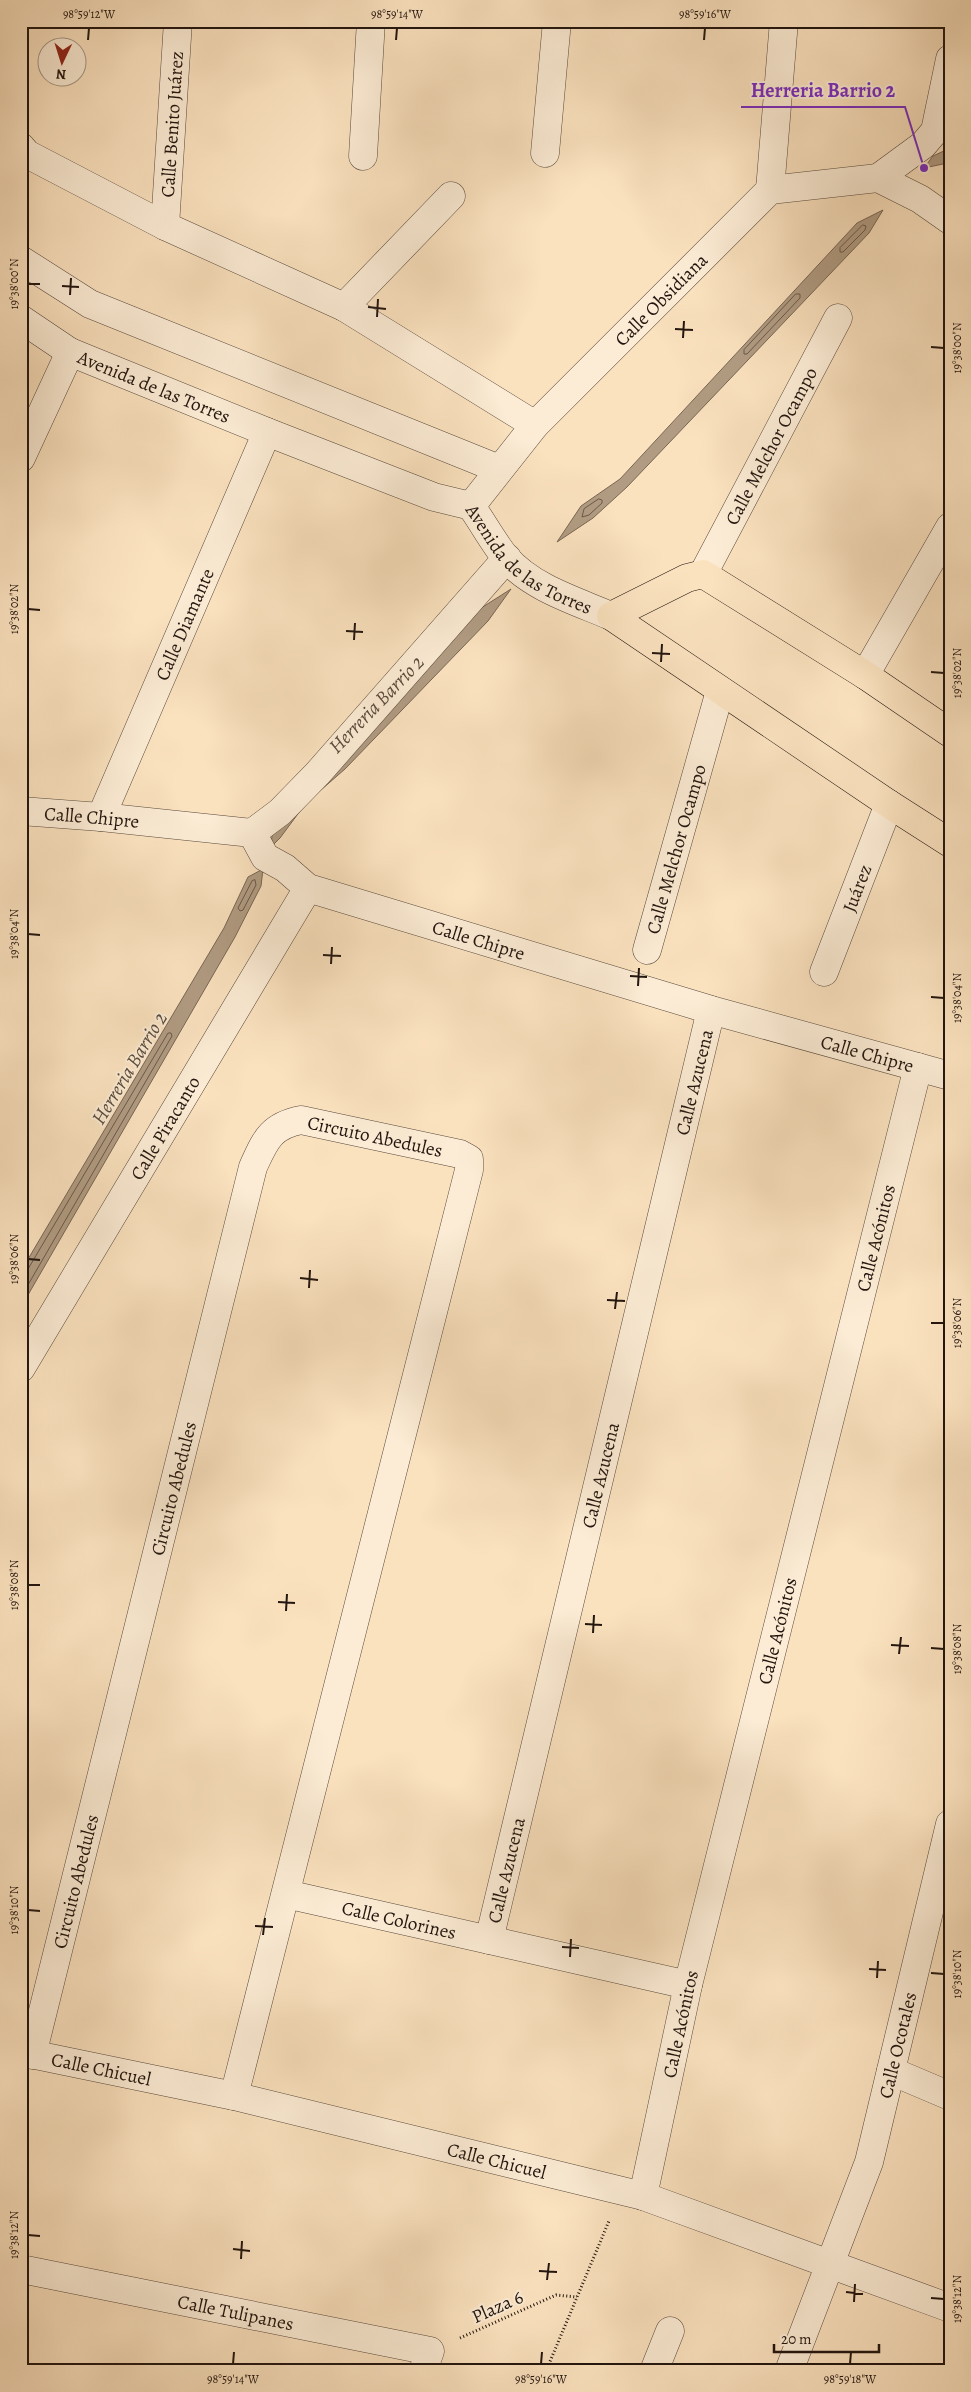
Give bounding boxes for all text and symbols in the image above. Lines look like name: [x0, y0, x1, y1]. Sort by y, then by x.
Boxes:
text: 98°59'12"W: [63, 6, 116, 22]
text: 98°59'14"W: [371, 6, 424, 22]
text: 98°59'16"W: [679, 6, 732, 22]
north arrow: [38, 38, 88, 88]
street label: Calle Benito Juárez: [155, 50, 190, 198]
text: N: [55, 65, 67, 84]
callout: Herreria Barrio 2: [741, 72, 905, 107]
text: Herreria Barrio 2: [751, 77, 896, 104]
street label: Calle Obsidiana: [609, 248, 714, 352]
text: 19°38'00"N: [6, 258, 22, 310]
text: 19°38'00"N: [949, 322, 965, 374]
street label: Avenida de las Torres: [73, 344, 234, 430]
street label: Calle Melchor Ocampo: [719, 363, 824, 530]
street label: Avenida de las Torres: [459, 498, 596, 621]
street label: Calle Diamante: [149, 564, 221, 685]
text: 19°38'02"N: [6, 583, 22, 634]
text: 19°38'02"N: [949, 647, 965, 698]
water label: Herreria Barrio 2: [323, 649, 430, 759]
street label: Calle Melchor Ocampo: [640, 761, 713, 937]
street label: Calle Chipre: [43, 801, 141, 835]
street label: Juárez: [836, 861, 878, 916]
text: 19°38'04"N: [6, 909, 22, 959]
street label: Calle Chipre: [429, 914, 528, 967]
text: 19°38'04"N: [949, 973, 965, 1023]
water label: Herreria Barrio 2: [85, 1007, 174, 1130]
street label: Calle Azucena: [670, 1027, 720, 1138]
street label: Calle Chipre: [818, 1029, 917, 1079]
street label: Calle Piracanto: [124, 1071, 207, 1185]
street label: Circuito Abedules: [305, 1110, 445, 1164]
street label: Calle Acónitos: [850, 1182, 902, 1294]
text: 19°38'06"N: [6, 1234, 22, 1284]
text: 19°38'06"N: [949, 1298, 965, 1348]
street label: Circuito Abedules: [145, 1419, 203, 1558]
street label: Calle Azucena: [576, 1420, 626, 1531]
text: 19°38'08"N: [6, 1559, 22, 1610]
street label: Calle Acónitos: [752, 1575, 804, 1687]
text: 19°38'08"N: [949, 1623, 965, 1674]
street label: Circuito Abedules: [47, 1812, 105, 1951]
street label: Calle Azucena: [482, 1814, 532, 1926]
text: 19°38'10"N: [6, 1885, 22, 1934]
street label: Calle Colorines: [339, 1895, 459, 1946]
text: 19°38'10"N: [949, 1949, 965, 1998]
street label: Calle Acónitos: [657, 1967, 705, 2080]
street label: Calle Ocotales: [873, 1989, 923, 2101]
street label: Calle Chicuel: [49, 2047, 154, 2093]
street label: Calle Chicuel: [444, 2137, 549, 2186]
text: 19°38'12"N: [6, 2211, 22, 2259]
text: 19°38'12"N: [949, 2275, 965, 2323]
street label: Plaza 6: [467, 2284, 528, 2330]
street label: Calle Tulipanes: [175, 2289, 296, 2337]
scale bar: [774, 2322, 878, 2354]
text: 20 m: [781, 2329, 812, 2349]
text: 98°59'14"W: [207, 2371, 260, 2387]
text: 98°59'16"W: [515, 2371, 568, 2387]
text: 98°59'18"W: [824, 2371, 877, 2387]

